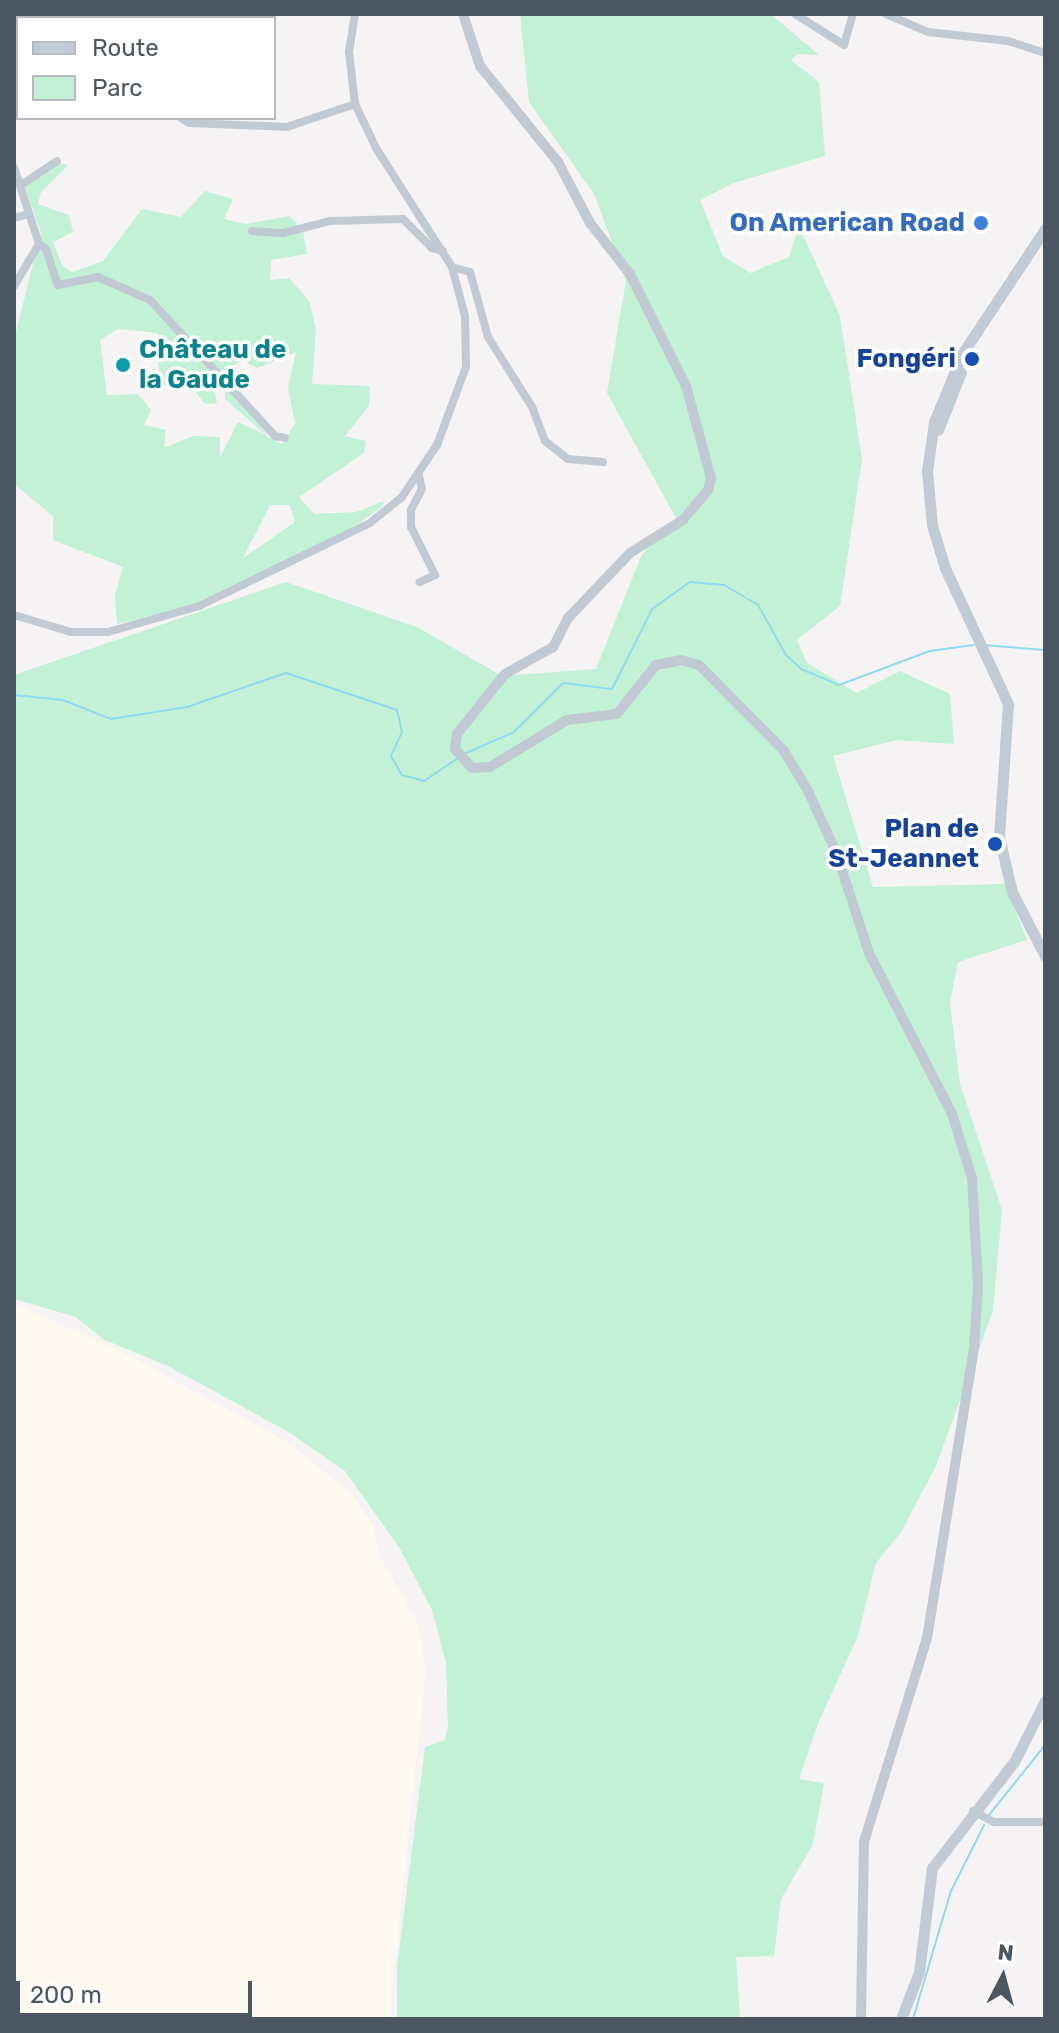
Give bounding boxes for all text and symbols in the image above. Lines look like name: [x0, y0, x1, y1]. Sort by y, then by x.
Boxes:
legend: [16, 16, 276, 120]
text: Route: [92, 34, 159, 62]
text: Parc: [92, 74, 143, 102]
place label: On American Road: [729, 207, 965, 239]
marker: On American Road: [972, 214, 990, 232]
place label: Château de la Gaude: [139, 334, 286, 396]
place label: Fongéri: [856, 343, 956, 375]
marker: Fongéri: [963, 350, 981, 368]
marker: Château de la Gaude: [114, 356, 132, 374]
place label: Plan de St-Jeannet: [828, 813, 979, 874]
marker: Plan de St-Jeannet: [986, 835, 1004, 853]
north arrow: [963, 1937, 1043, 2017]
text: N: [996, 1938, 1015, 1967]
scale bar: [20, 1965, 256, 2015]
text: 200 m: [30, 1981, 102, 2009]

